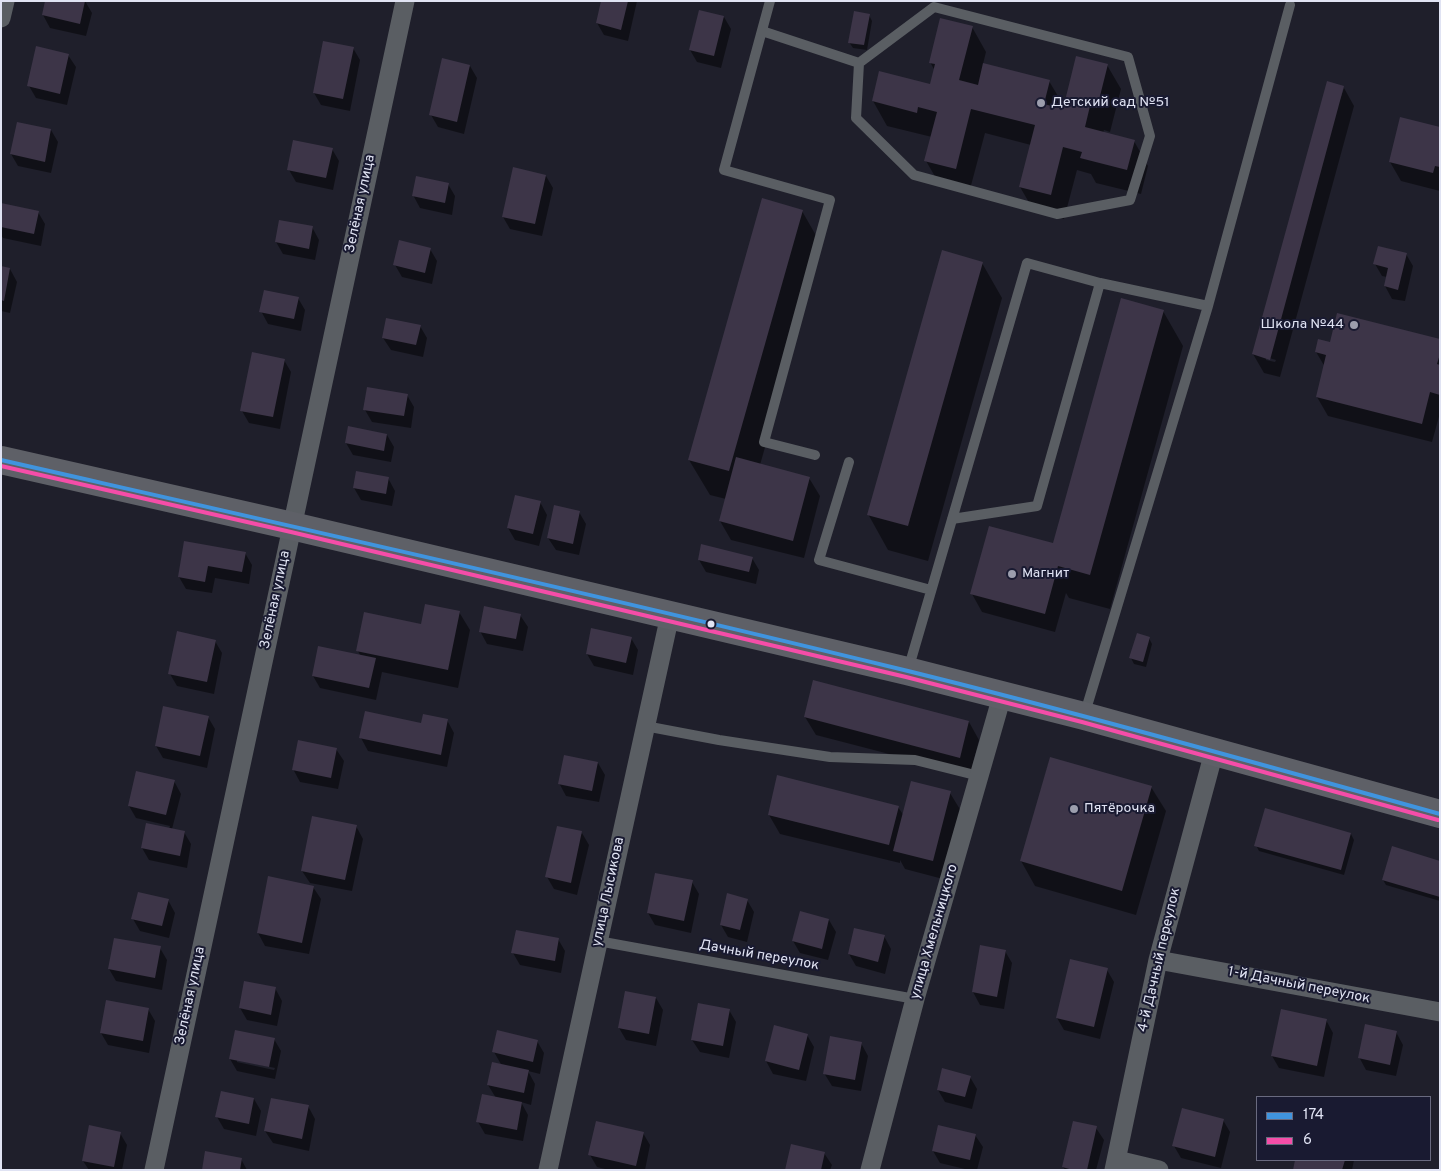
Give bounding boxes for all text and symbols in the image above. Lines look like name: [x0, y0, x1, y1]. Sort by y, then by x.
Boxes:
place label: Детский сад №51: [1051, 95, 1169, 111]
marker: Детский сад №51: [1035, 97, 1047, 109]
street label: Зелёная улица: [342, 153, 380, 255]
place label: Школа №44: [1261, 317, 1344, 333]
marker: Школа №44: [1348, 319, 1360, 331]
street label: Зелёная улица: [257, 549, 295, 651]
place label: Магнит: [1022, 566, 1069, 582]
marker: Магнит: [1006, 568, 1018, 580]
unlabelled marker: [706, 619, 716, 629]
place label: Пятёрочка: [1084, 801, 1155, 817]
marker: Пятёрочка: [1068, 803, 1080, 815]
street label: улица Лысикова: [589, 836, 629, 948]
street label: улица Хмельницкого: [908, 862, 962, 1002]
street label: 4-й Дачный переулок: [1135, 886, 1185, 1034]
street label: Дачный переулок: [698, 937, 820, 975]
street label: Зелёная улица: [172, 945, 210, 1047]
street label: 1-й Дачный переулок: [1226, 964, 1372, 1008]
legend: [1256, 1096, 1431, 1161]
text: 174: [1303, 1106, 1324, 1125]
text: 6: [1303, 1131, 1312, 1150]

